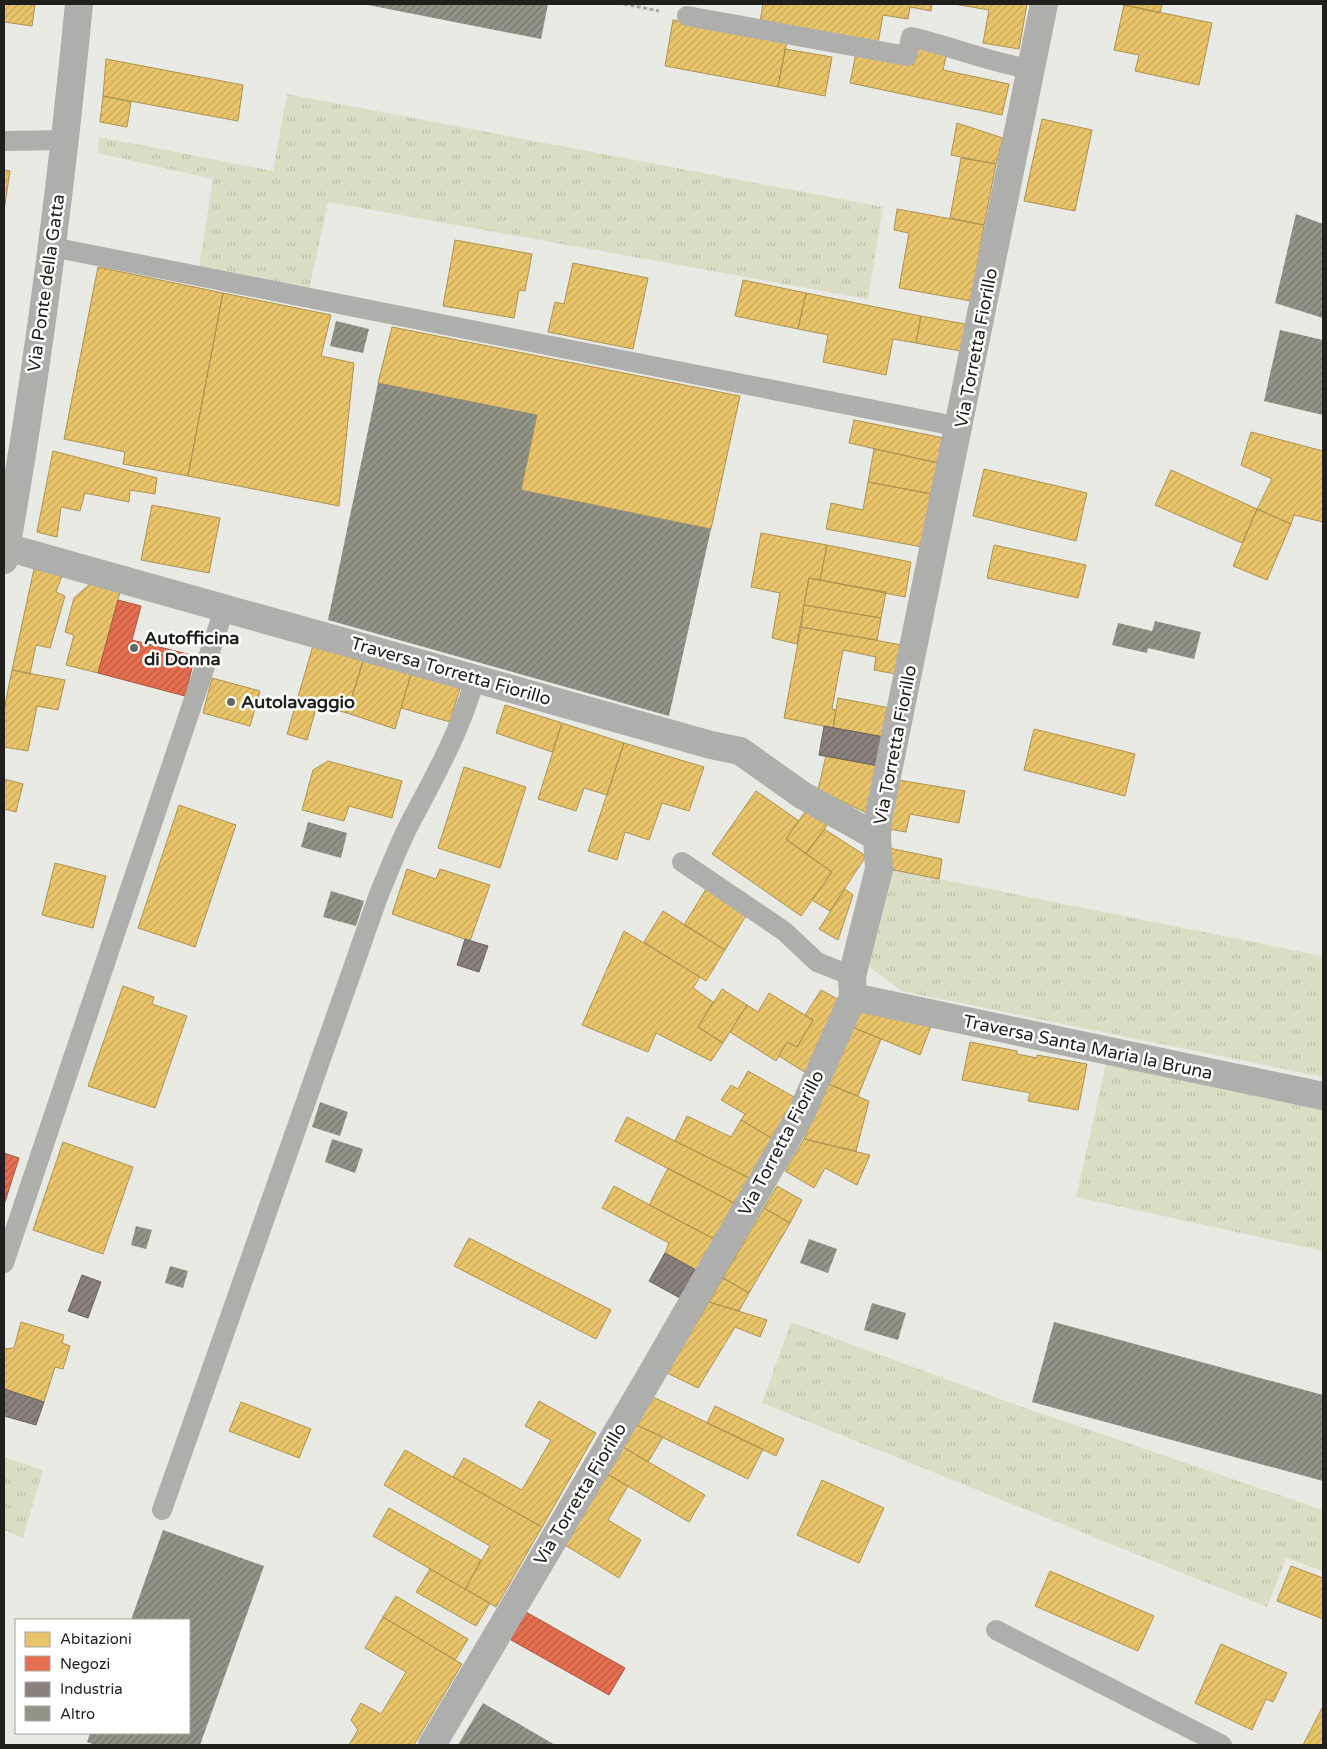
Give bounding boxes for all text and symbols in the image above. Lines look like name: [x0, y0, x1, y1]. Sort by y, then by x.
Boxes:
street label: Via Ponte della Gatta: [23, 193, 69, 373]
street label: Via Torretta Fiorillo: [950, 266, 1002, 430]
place label: Autofficina di Donna: [144, 627, 239, 670]
street label: Traversa Torretta Fiorillo: [348, 632, 554, 710]
marker: Autofficina di Donna: [128, 642, 140, 654]
street label: Via Torretta Fiorillo: [869, 663, 921, 827]
place label: Autolavaggio: [241, 691, 355, 713]
marker: Autolavaggio: [225, 696, 237, 708]
street label: Traversa Santa Maria la Bruna: [961, 1010, 1215, 1084]
street label: Via Torretta Fiorillo: [733, 1066, 829, 1220]
street label: Via Torretta Fiorillo: [529, 1419, 631, 1569]
legend: [15, 1619, 190, 1734]
text: Abitazioni: [60, 1630, 132, 1648]
text: Negozi: [60, 1655, 110, 1673]
text: Industria: [60, 1680, 123, 1698]
text: Altro: [60, 1705, 95, 1723]

